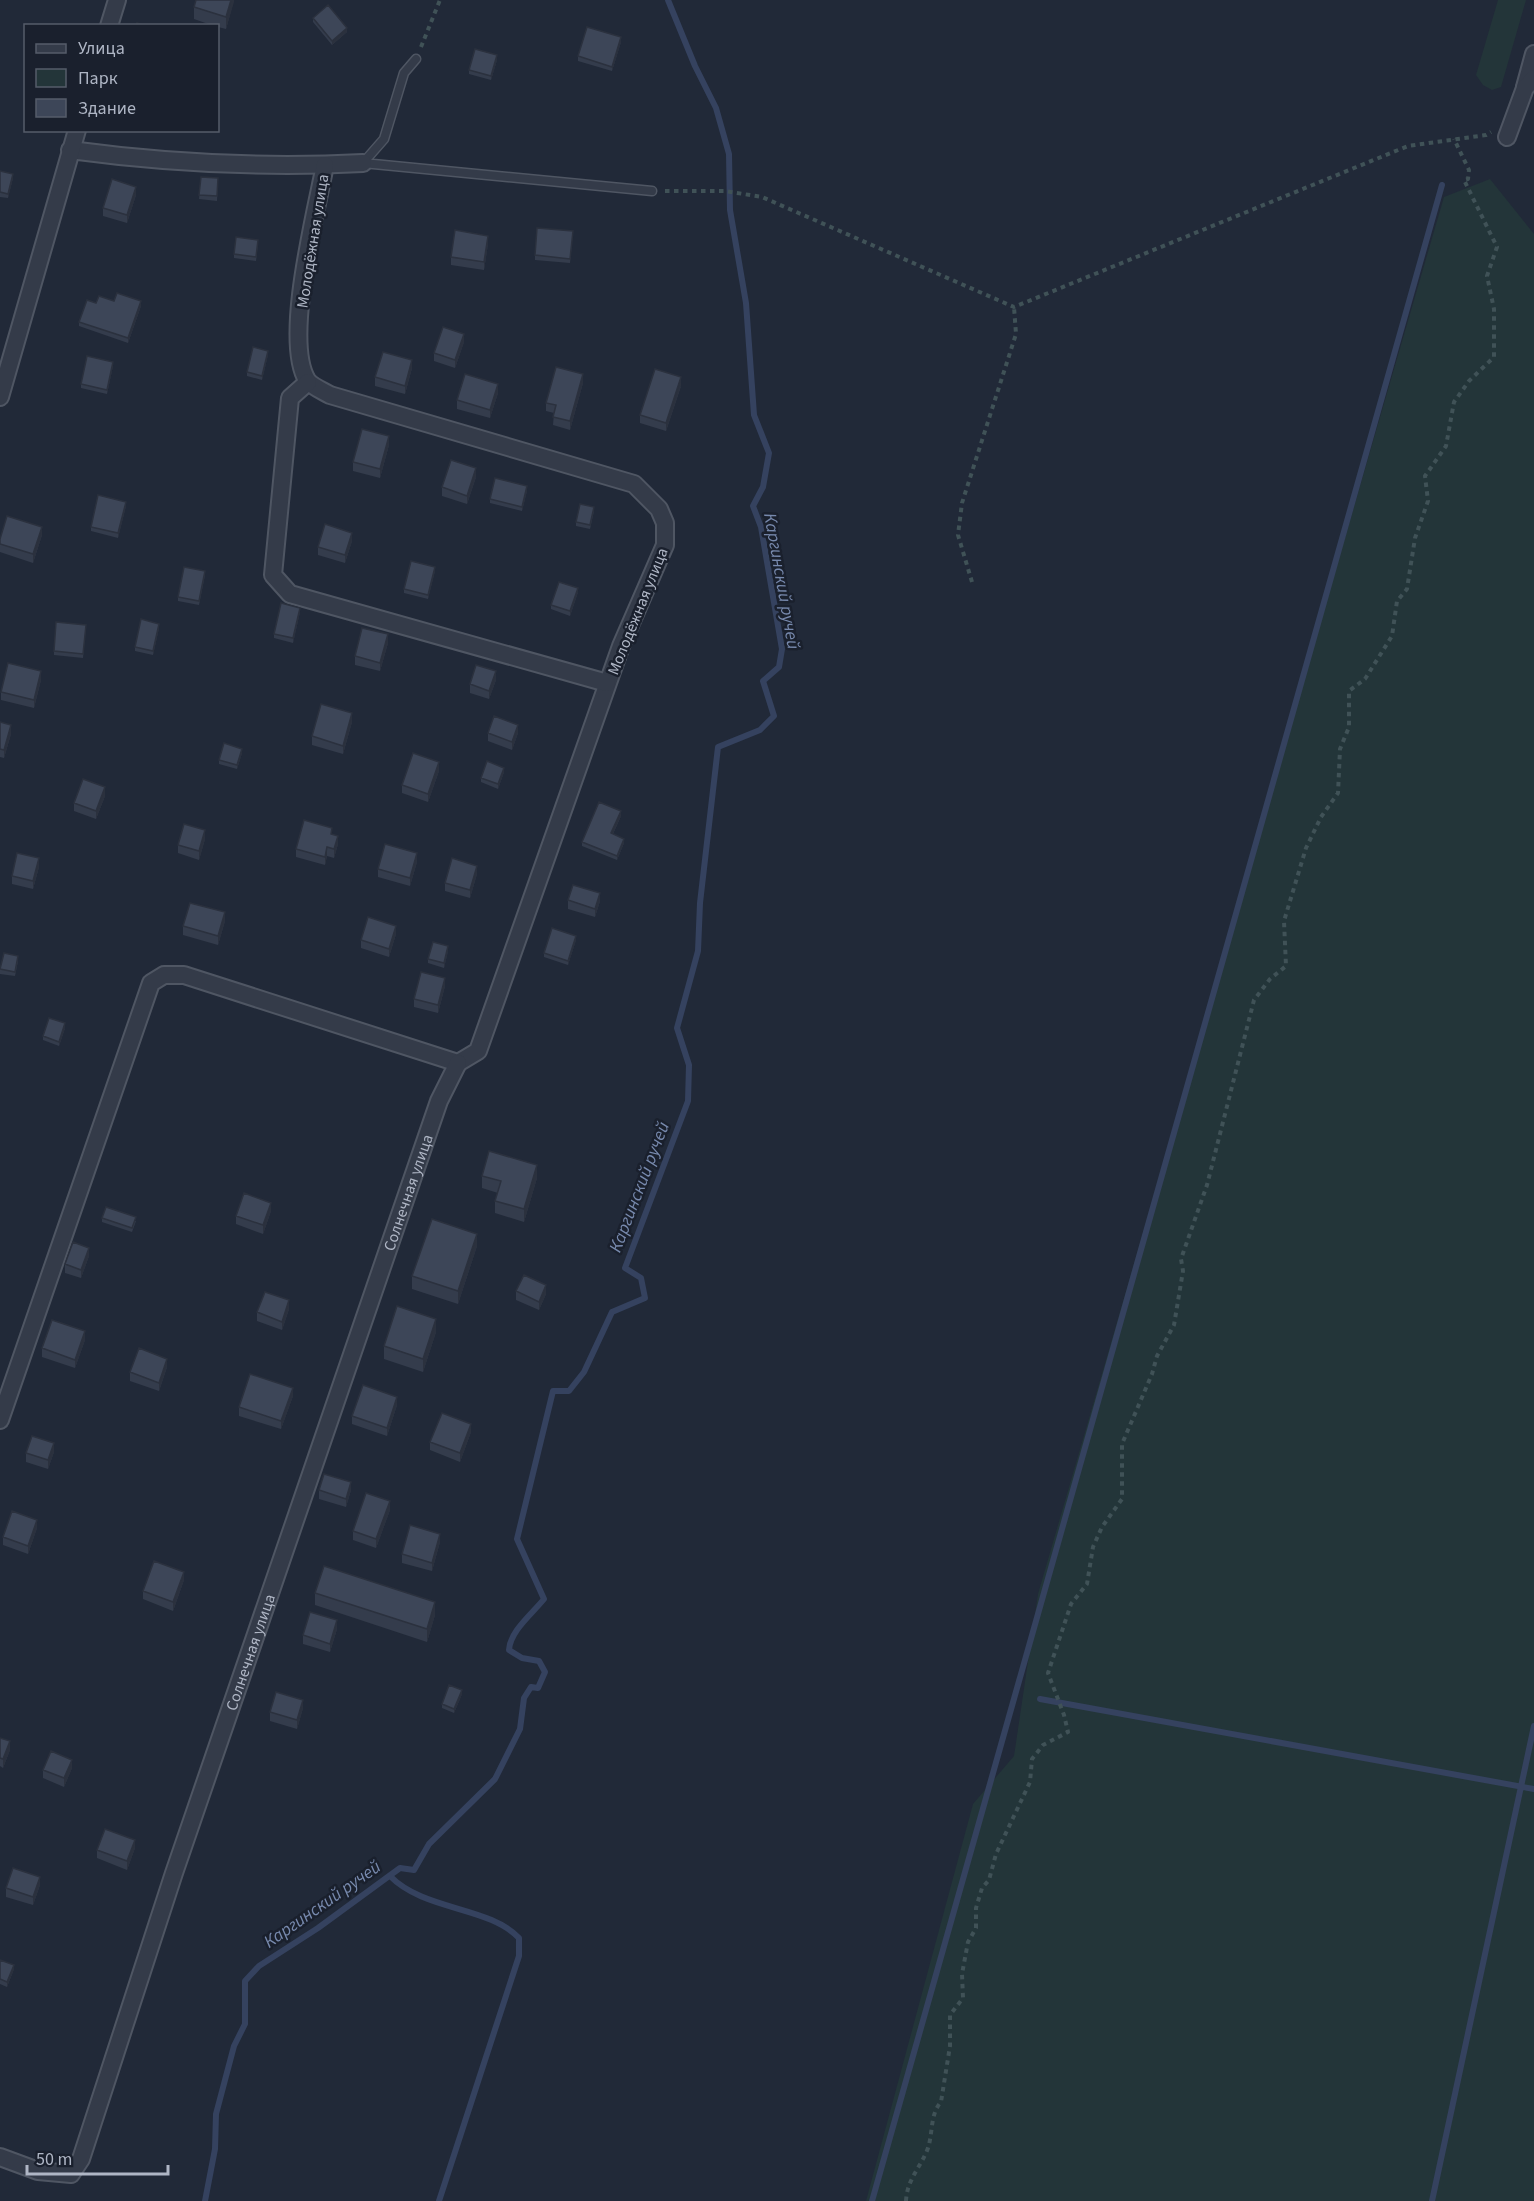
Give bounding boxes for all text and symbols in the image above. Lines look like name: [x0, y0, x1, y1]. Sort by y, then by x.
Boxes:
legend: [24, 24, 219, 132]
text: Улица: [78, 36, 125, 61]
text: Парк: [78, 66, 118, 91]
text: Здание: [78, 96, 136, 121]
street label: Молодёжная улица: [292, 173, 334, 310]
water label: Каргинский ручей: [757, 511, 806, 651]
street label: Молодёжная улица: [602, 545, 673, 678]
water label: Каргинский ручей: [603, 1118, 676, 1256]
street label: Солнечная улица: [378, 1131, 439, 1254]
street label: Солнечная улица: [221, 1591, 281, 1714]
water label: Каргинский ручей: [259, 1855, 386, 1954]
scale bar: [27, 2138, 168, 2176]
text: 50 m: [36, 2147, 72, 2172]

